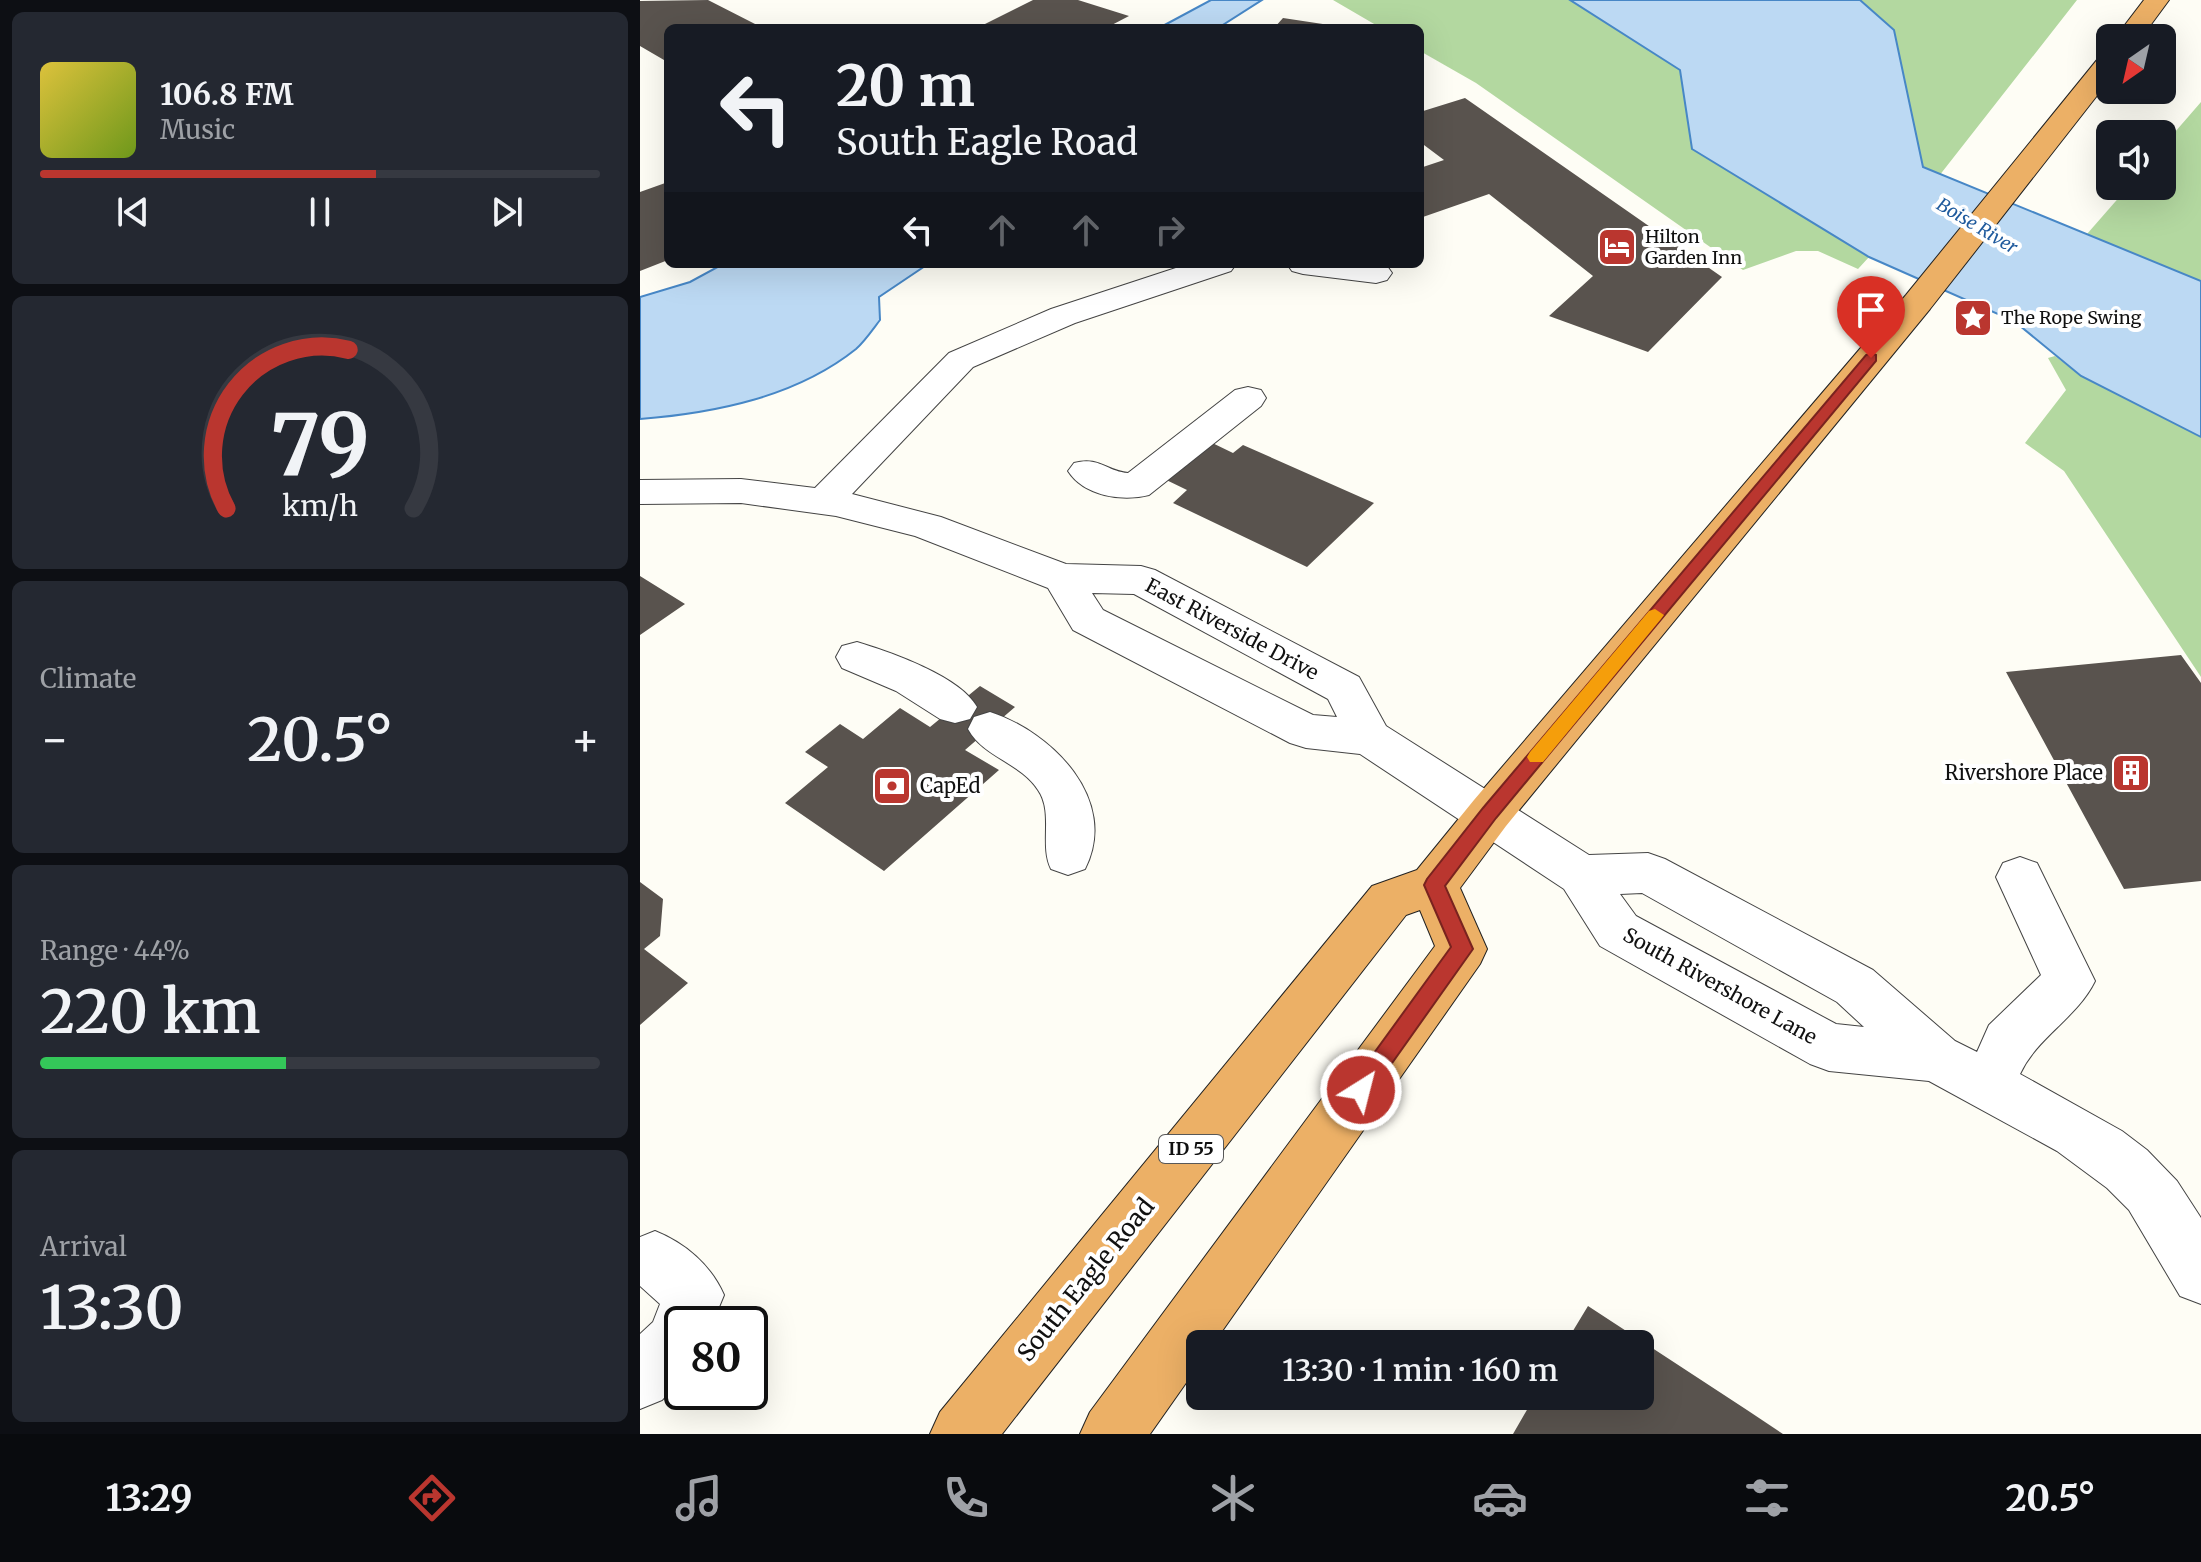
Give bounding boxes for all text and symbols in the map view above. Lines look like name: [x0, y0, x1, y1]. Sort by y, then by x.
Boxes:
north arrow: [2096, 24, 2176, 104]
map controls: [2096, 24, 2176, 200]
text: 20 m: [836, 51, 975, 121]
icon: left: [704, 56, 808, 160]
text: 106.8 FM: [160, 75, 294, 113]
text: Music: [160, 113, 235, 146]
text: South Eagle Road: [836, 120, 1138, 165]
button: sound: [2096, 120, 2176, 200]
icon: previous: [111, 190, 155, 234]
icon: pause: [298, 190, 342, 234]
icon: next: [485, 190, 529, 234]
water label: Boise River: [1933, 193, 2022, 259]
icon: left: [896, 208, 940, 252]
icon: ahead: [980, 208, 1024, 252]
icon: ahead: [1064, 208, 1108, 252]
icon: right: [1148, 208, 1192, 252]
place label: Hilton Garden Inn: [1645, 225, 1742, 269]
hotel icon: Hilton Garden Inn: [1596, 226, 1638, 268]
pin: [1837, 276, 1905, 358]
icon: arrive: [1849, 288, 1893, 332]
place icon: The Rope Swing: [1952, 297, 1994, 339]
place label: The Rope Swing: [2001, 306, 2142, 329]
text: 79: [270, 392, 370, 497]
text: km/h: [282, 488, 358, 524]
street label: East Riverside Drive: [1141, 572, 1323, 685]
text: Climate: [40, 662, 136, 695]
text: 20.5°: [247, 702, 393, 777]
text: −: [40, 712, 69, 767]
text: +: [571, 712, 600, 767]
building icon: Rivershore Place: [2110, 752, 2152, 794]
place label: Rivershore Place: [1945, 760, 2103, 785]
bank icon: CapEd: [871, 765, 913, 807]
place label: CapEd: [920, 773, 980, 798]
street label: South Rivershore Lane: [1619, 922, 1821, 1049]
text: Range · 44%: [40, 934, 190, 967]
text: 220 km: [40, 974, 261, 1049]
position arrow: [1319, 1048, 1403, 1132]
road number: ID 55: [1159, 1135, 1223, 1163]
street label: South Eagle Road: [1010, 1192, 1161, 1368]
text: Arrival: [40, 1230, 127, 1263]
text: 13:30: [40, 1270, 184, 1345]
speed limit sign: 80: [664, 1306, 768, 1410]
text: 13:30 · 1 min · 160 m: [1282, 1351, 1558, 1389]
icon: directions: [404, 1470, 460, 1526]
icon: music: [671, 1470, 727, 1526]
icon: phone: [938, 1470, 994, 1526]
icon: climate: [1205, 1470, 1261, 1526]
icon: car: [1472, 1470, 1528, 1526]
icon: filters: [1739, 1470, 1795, 1526]
text: 13:29: [106, 1476, 193, 1521]
text: 20.5°: [2006, 1476, 2095, 1521]

